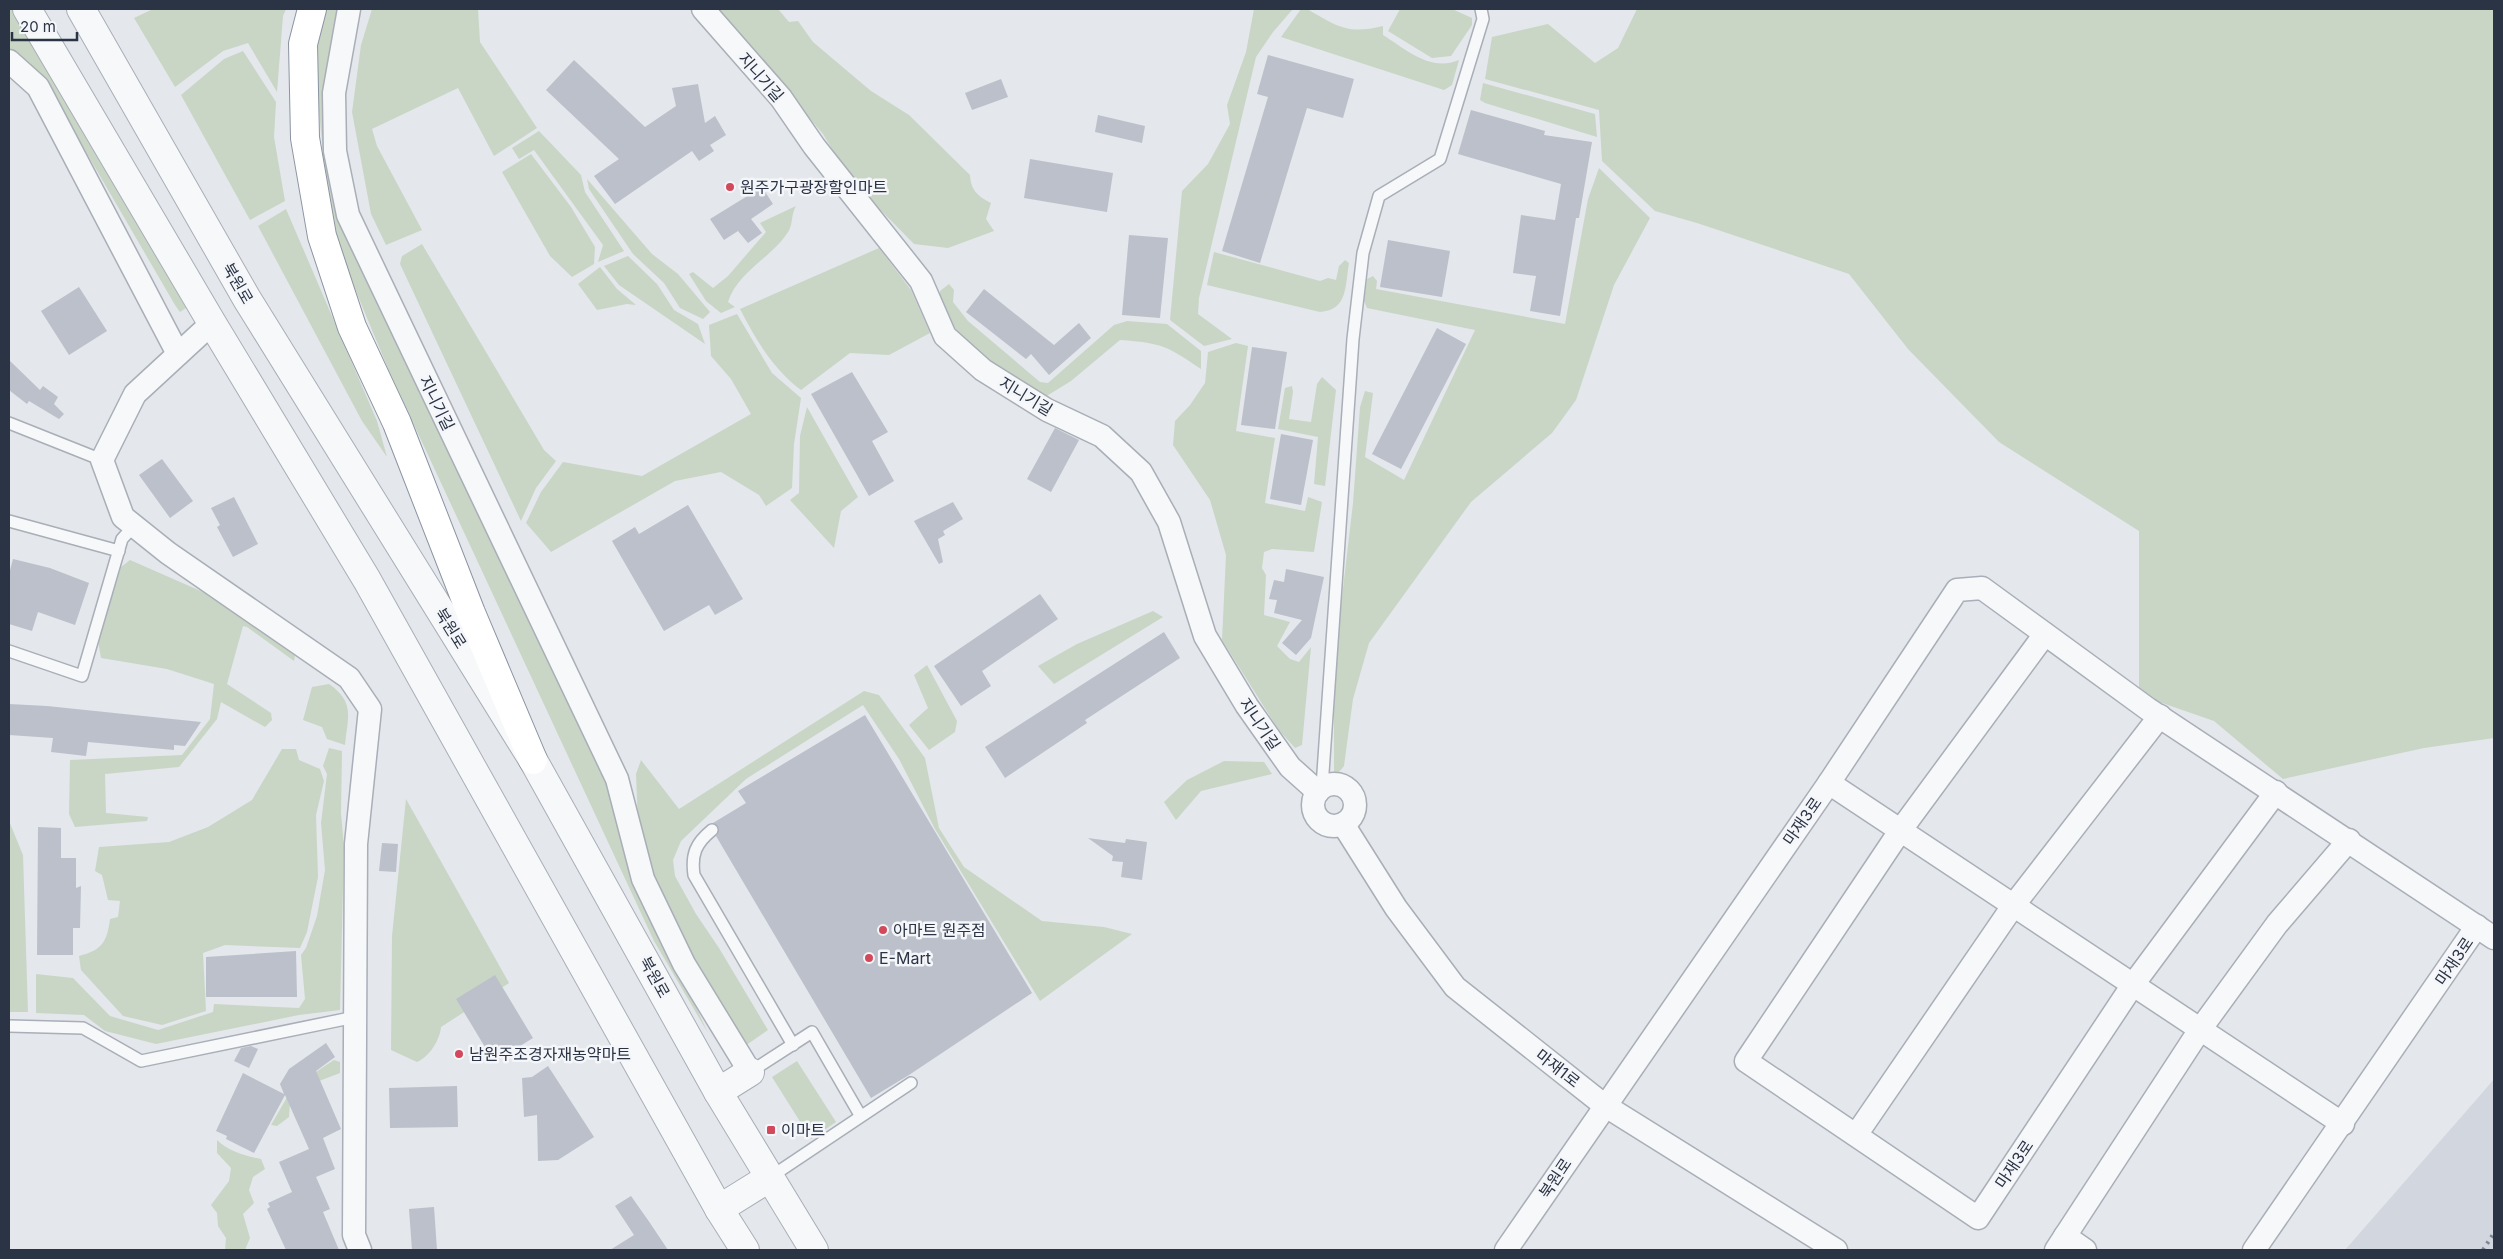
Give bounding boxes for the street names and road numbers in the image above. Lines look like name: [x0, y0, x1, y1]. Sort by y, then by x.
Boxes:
street label: 지니기길: [734, 48, 788, 106]
street label: 북원로: [218, 259, 258, 307]
street label: 지니기길: [415, 372, 459, 434]
street label: 지니기길: [996, 372, 1056, 420]
street label: 북원로: [431, 604, 471, 652]
street label: 지니기길: [1235, 694, 1285, 754]
street label: 마재3로: [1778, 793, 1826, 849]
street label: 마재3로: [2431, 933, 2478, 989]
street label: 북원로: [636, 953, 675, 1001]
street label: 마재1로: [1532, 1045, 1584, 1092]
street label: 마재3로: [1991, 1136, 2038, 1192]
street label: 북원로: [1534, 1154, 1576, 1202]

